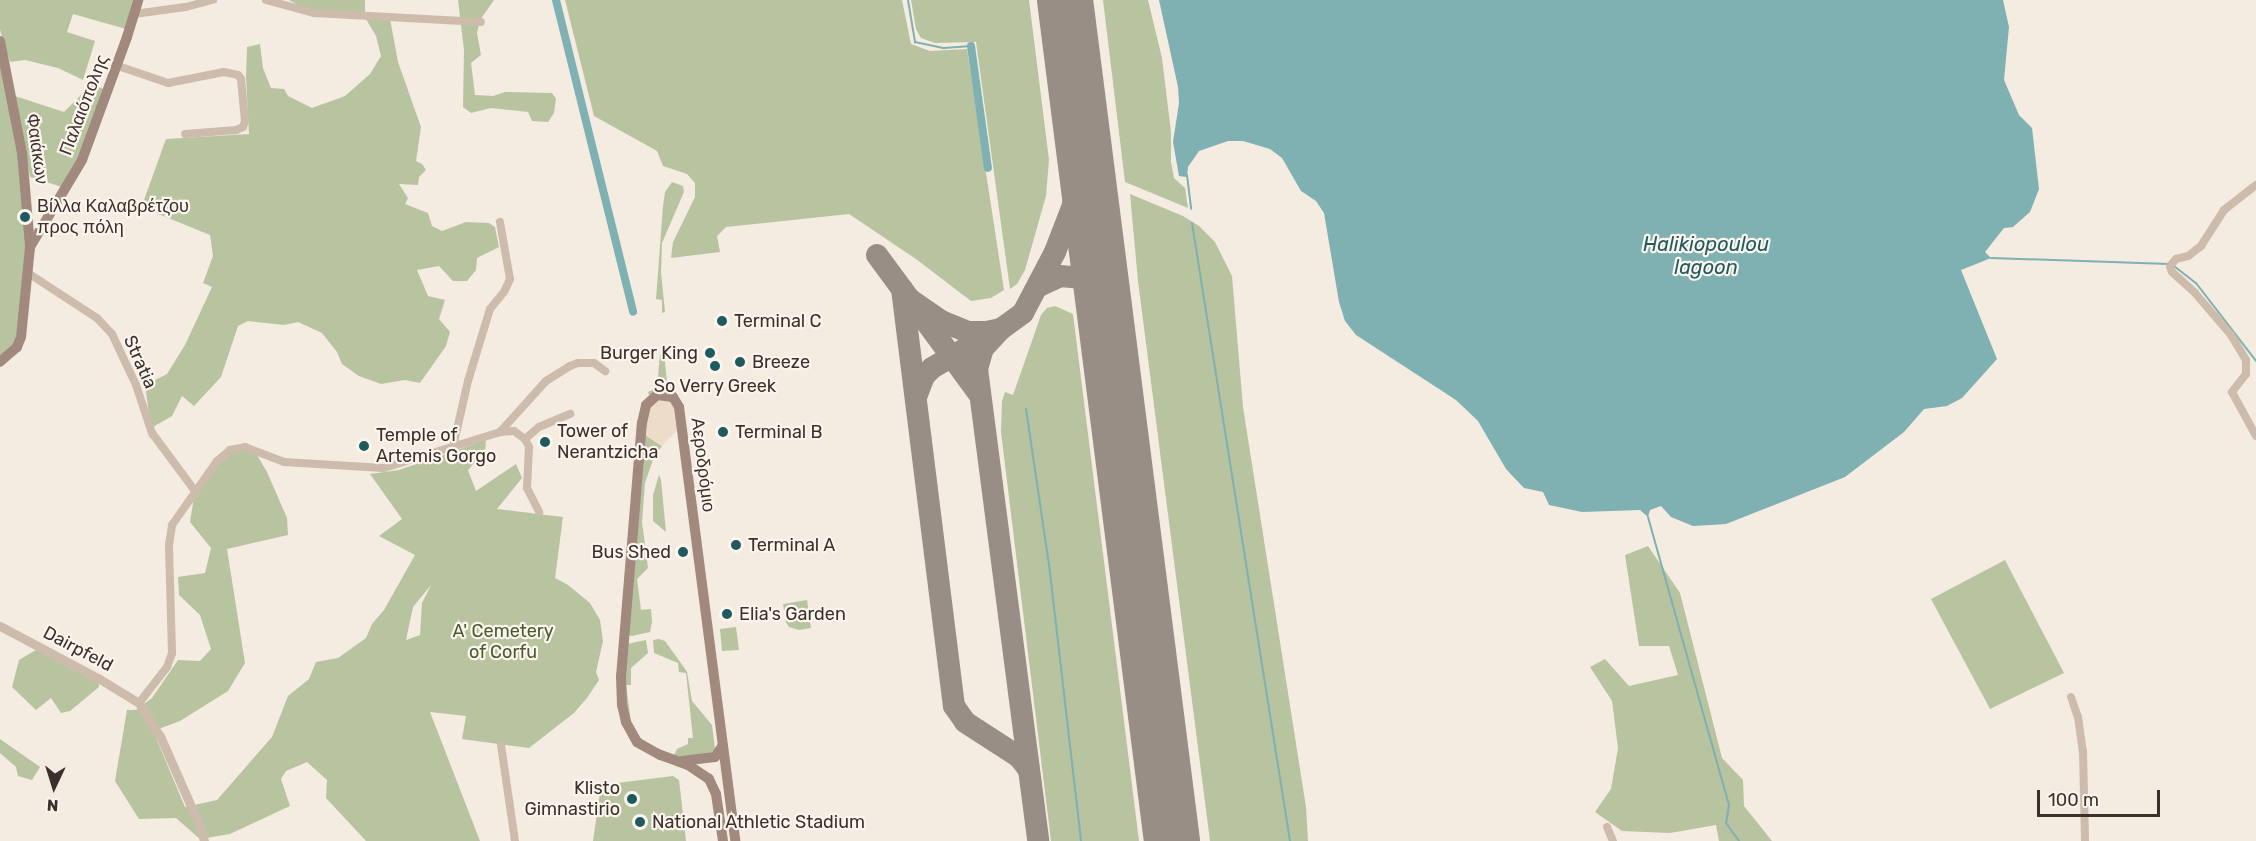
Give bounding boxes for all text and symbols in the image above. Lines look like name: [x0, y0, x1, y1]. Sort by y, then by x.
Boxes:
street label: Παλαιόπολης: [55, 52, 113, 158]
street label: Φαιάκων: [21, 112, 53, 186]
place label: Βίλλα Καλαβρέτζου προς πόλη: [37, 196, 189, 238]
marker: Βίλλα Καλαβρέτζου προς πόλη: [18, 210, 32, 224]
water label: Halikiopoulou lagoon: [1643, 232, 1769, 279]
place label: Terminal C: [734, 310, 822, 332]
marker: Terminal C: [715, 314, 729, 328]
street label: Stratia: [119, 332, 161, 392]
place label: Burger King: [600, 342, 698, 364]
marker: Burger King: [703, 346, 717, 360]
place label: Breeze: [752, 351, 810, 373]
marker: Breeze: [733, 355, 747, 369]
marker: So Verry Greek: [708, 359, 722, 373]
place label: So Verry Greek: [653, 375, 777, 397]
street label: Αεροδρόμιο: [686, 417, 720, 513]
place label: Tower of Nerantzicha: [557, 421, 658, 464]
place label: Terminal B: [735, 421, 823, 443]
place label: Temple of Artemis Gorgo: [376, 425, 496, 468]
marker: Terminal B: [716, 425, 730, 439]
marker: Tower of Nerantzicha: [538, 435, 552, 449]
marker: Temple of Artemis Gorgo: [357, 439, 371, 453]
place label: Terminal A: [748, 534, 836, 556]
marker: Terminal A: [729, 538, 743, 552]
place label: Bus Shed: [592, 541, 671, 563]
marker: Bus Shed: [676, 545, 690, 559]
place label: Elia's Garden: [739, 603, 846, 625]
marker: Elia's Garden: [720, 607, 734, 621]
park label: A' Cemetery of Corfu: [452, 621, 554, 664]
street label: Dairpfeld: [39, 622, 117, 676]
north arrow: [24, 757, 84, 817]
place label: Klisto Gimnastirio: [524, 778, 620, 820]
scale bar: [2040, 778, 2163, 816]
text: 100 m: [2048, 789, 2099, 811]
marker: Klisto Gimnastirio: [625, 792, 639, 806]
text: N: [46, 796, 59, 815]
place label: National Athletic Stadium: [652, 811, 866, 833]
marker: National Athletic Stadium: [633, 815, 647, 829]

